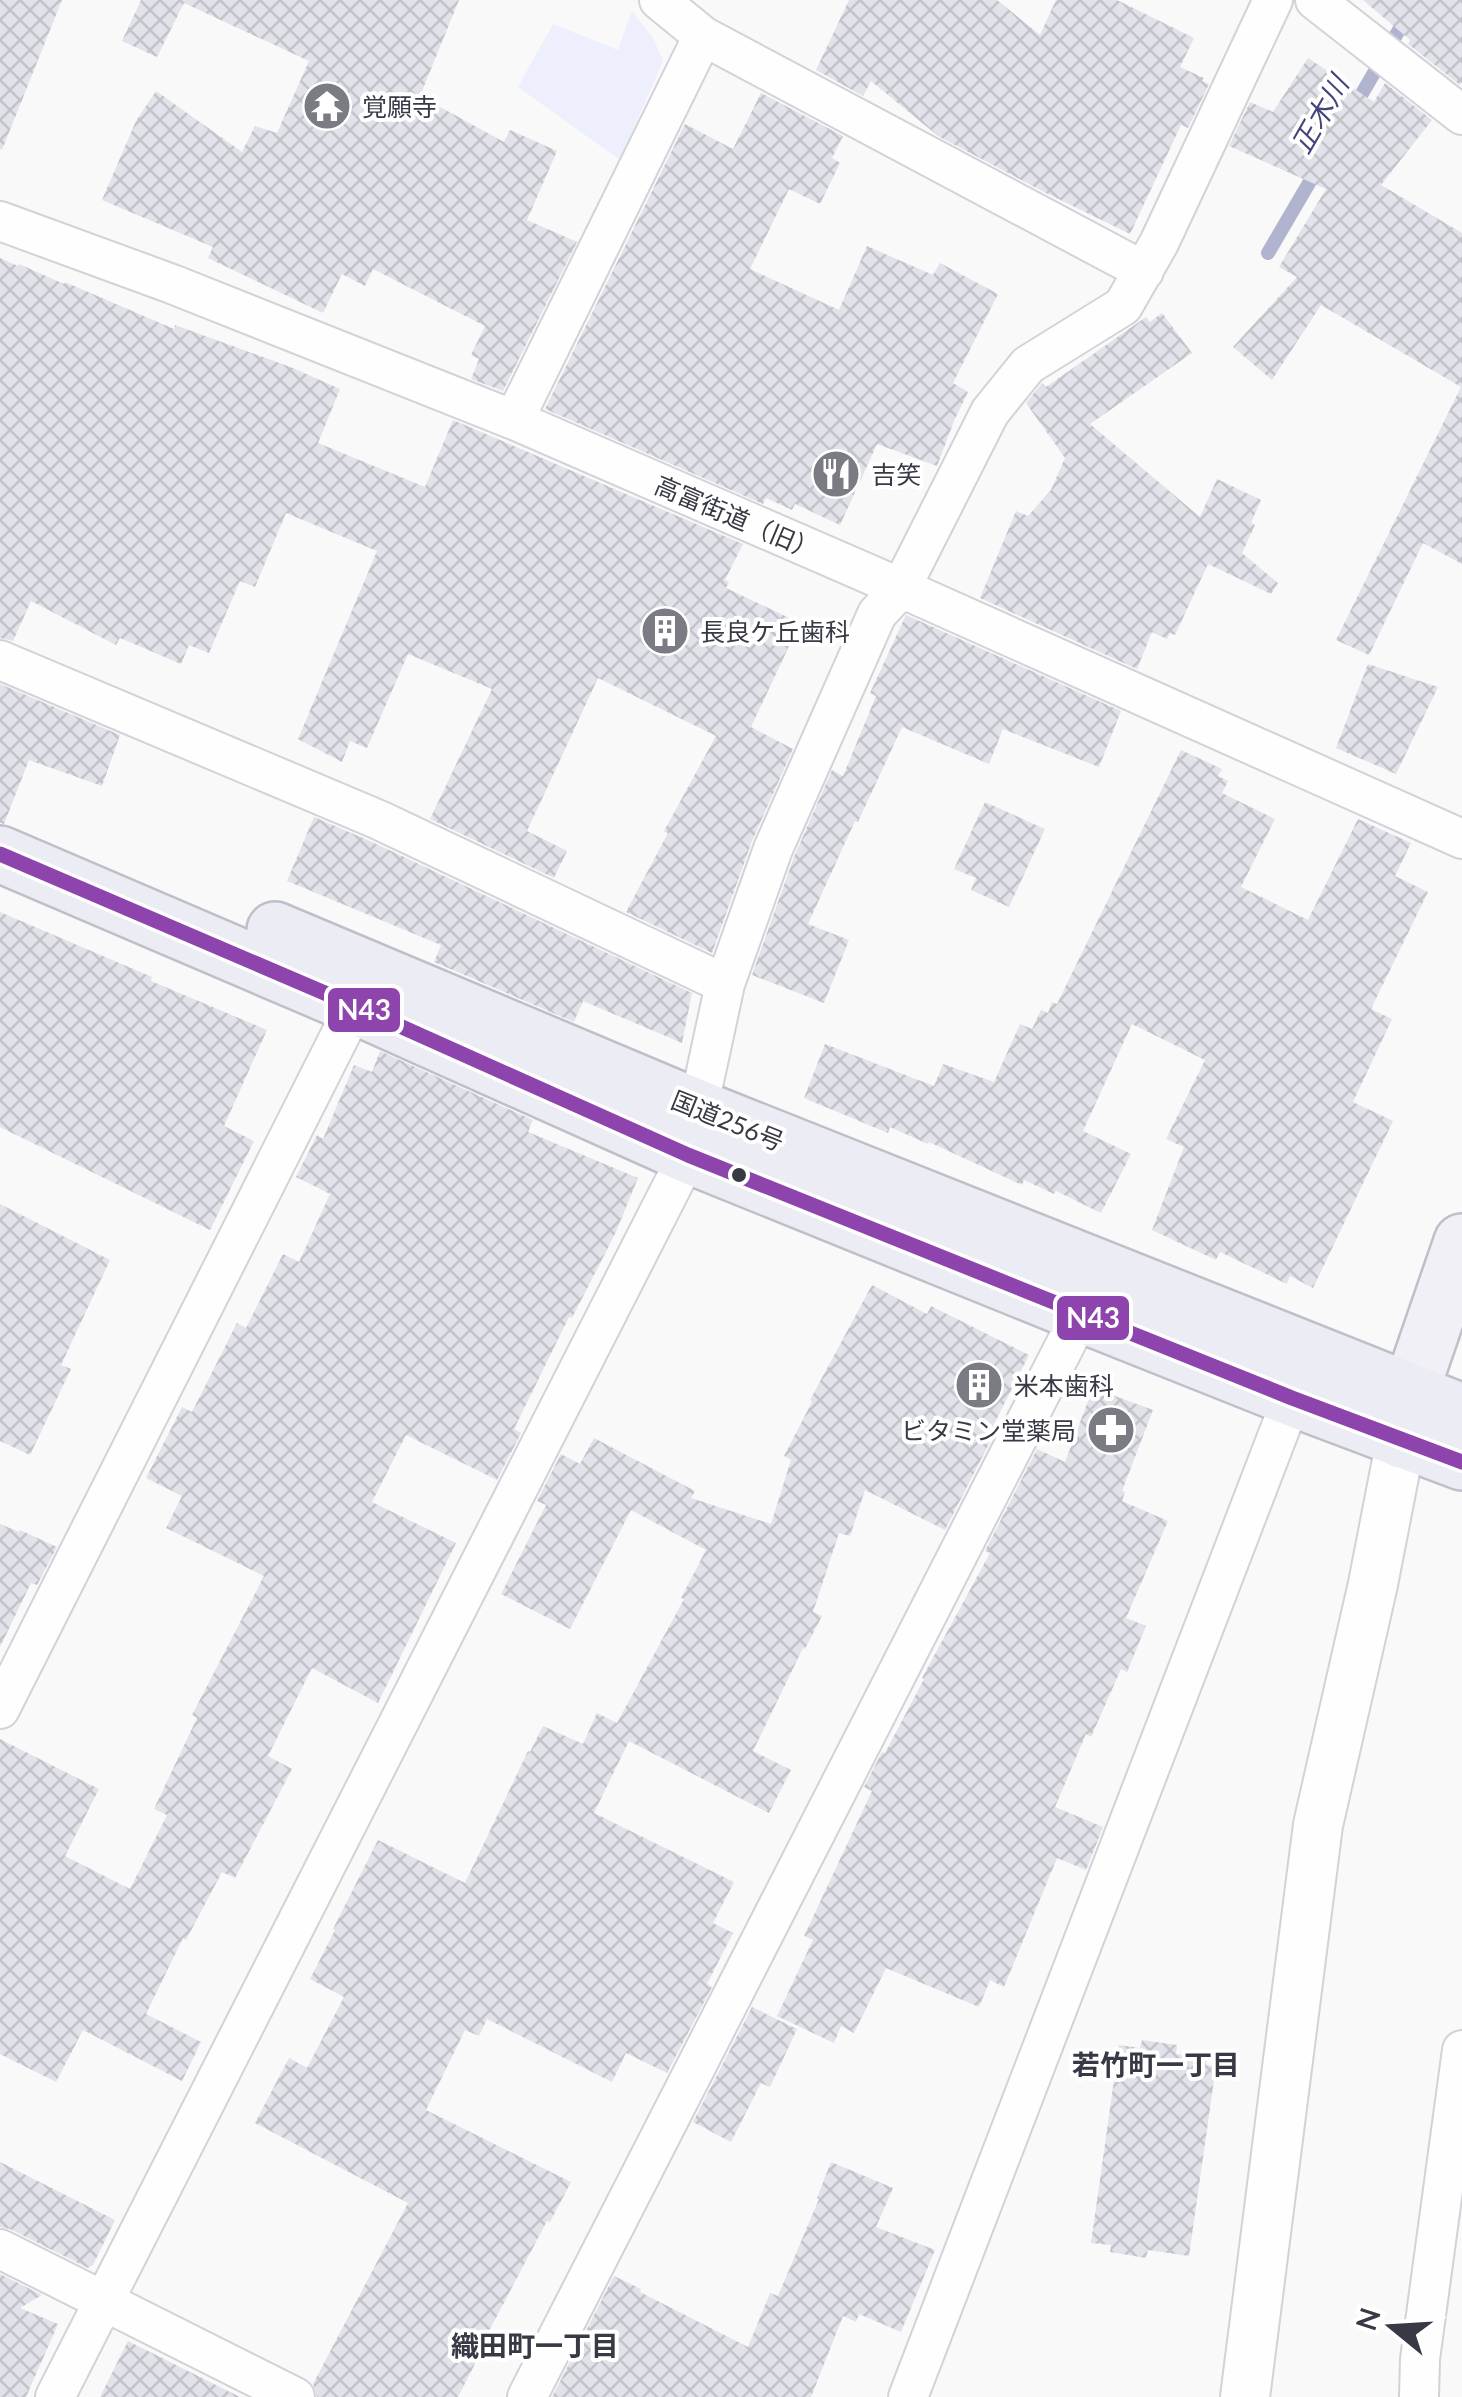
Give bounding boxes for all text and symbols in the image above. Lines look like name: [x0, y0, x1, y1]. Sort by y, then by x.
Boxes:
water label: 正木川: [1283, 67, 1356, 159]
temple icon: 覚願寺: [301, 80, 353, 132]
place label: 覚願寺: [362, 91, 437, 121]
restaurant icon: 吉笑: [810, 448, 862, 500]
place label: 吉笑: [871, 459, 921, 489]
street label: 高富街道（旧）: [651, 469, 823, 565]
building icon: 長良ケ丘歯科: [639, 605, 691, 657]
place label: 長良ケ丘歯科: [700, 616, 850, 646]
line badge: N43: [326, 986, 402, 1034]
text: N43: [337, 992, 391, 1026]
street label: 国道256号: [667, 1084, 789, 1156]
unlabelled marker: [729, 1165, 749, 1185]
line badge: N43: [1055, 1294, 1131, 1342]
text: N43: [1066, 1300, 1120, 1334]
building icon: 米本歯科: [953, 1359, 1005, 1411]
place label: 米本歯科: [1014, 1370, 1114, 1400]
pharmacy icon: ビタミン堂薬局: [1085, 1404, 1137, 1456]
place label: ビタミン堂薬局: [901, 1415, 1076, 1445]
district label: 若竹町一丁目: [1072, 2047, 1240, 2081]
north arrow: [1342, 2277, 1442, 2377]
text: N: [1348, 2303, 1387, 2334]
district label: 織田町一丁目: [451, 2328, 619, 2362]

